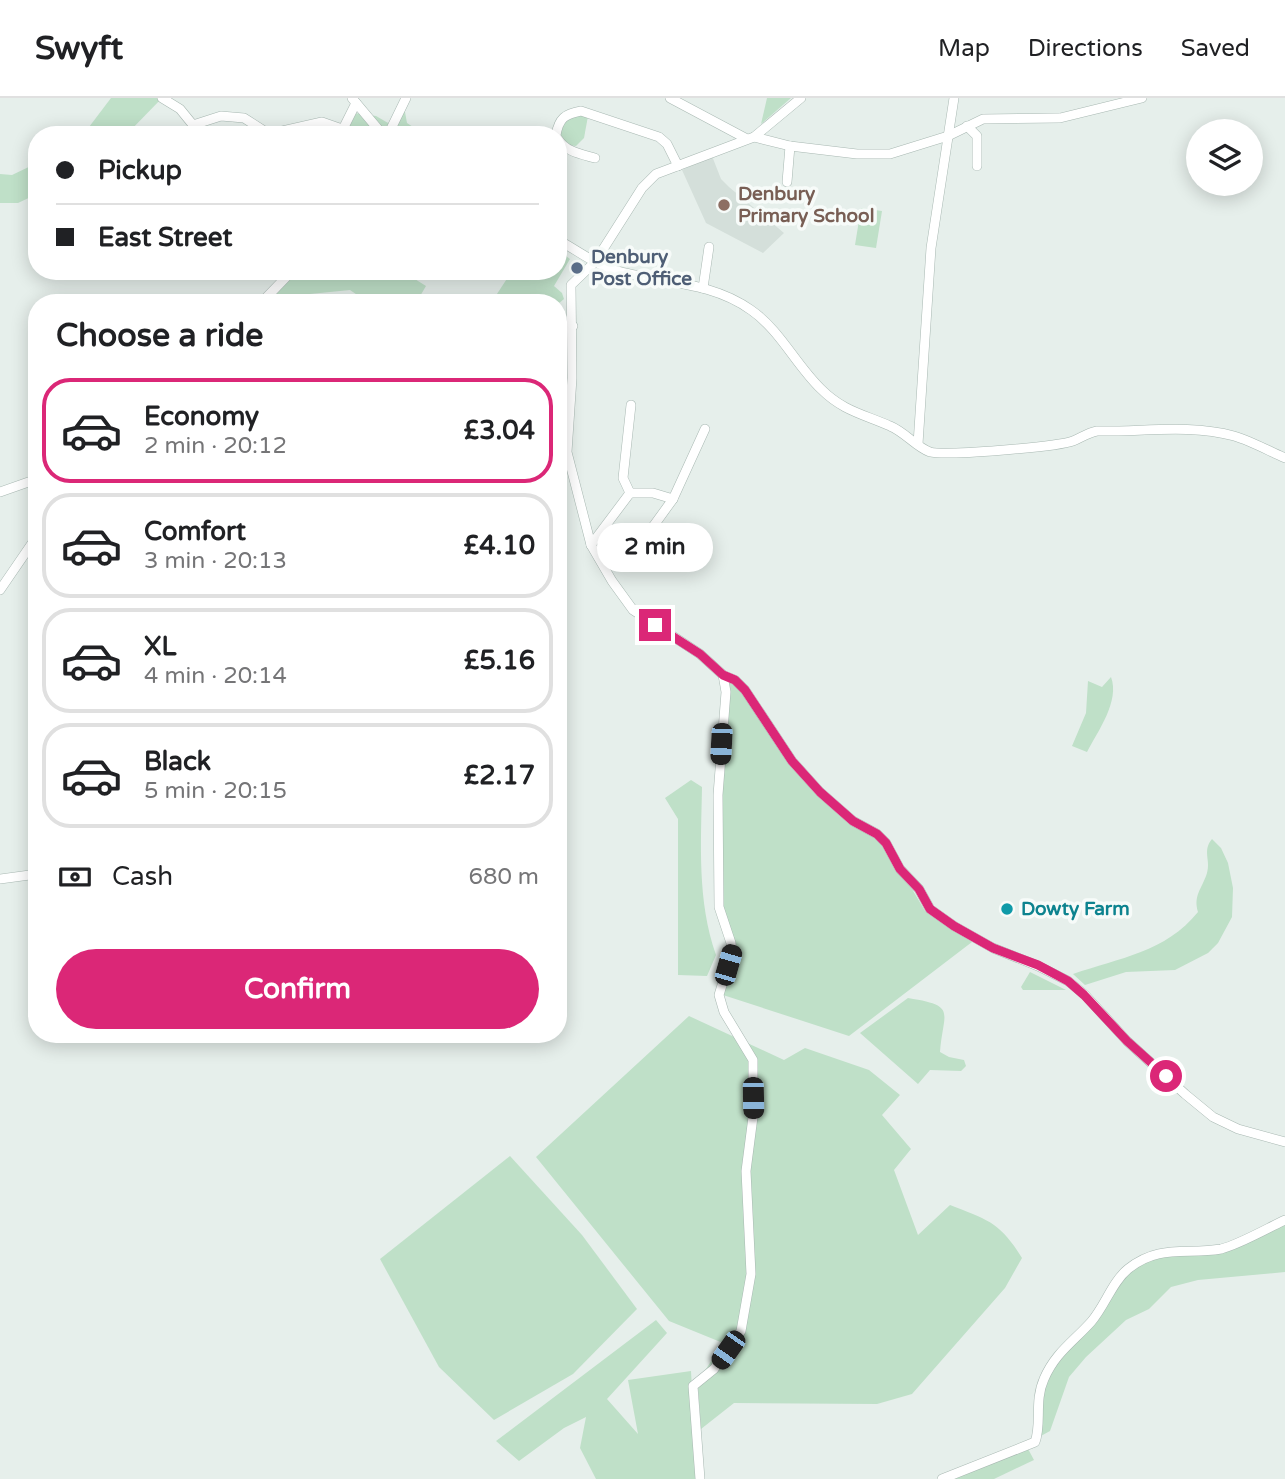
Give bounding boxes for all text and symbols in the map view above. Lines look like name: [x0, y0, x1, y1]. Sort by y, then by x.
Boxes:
text: Swyft: [35, 29, 123, 68]
text: Map: [938, 34, 990, 63]
text: Directions: [1028, 34, 1143, 63]
text: Saved: [1181, 34, 1250, 63]
map controls: [1186, 119, 1263, 196]
button: layers: [1186, 119, 1263, 196]
text: Pickup: [98, 155, 182, 186]
place label: Denbury Primary School: [738, 183, 874, 228]
marker: Denbury Primary School: [716, 197, 732, 213]
text: East Street: [98, 222, 232, 253]
place label: Denbury Post Office: [591, 246, 692, 290]
marker: Denbury Post Office: [569, 260, 585, 276]
text: Choose a ride: [56, 317, 263, 355]
icon: car: [60, 399, 123, 462]
text: Economy: [144, 401, 259, 432]
text: £3.04: [464, 415, 535, 446]
text: 2 min · 20:12: [144, 432, 287, 460]
icon: car: [60, 514, 123, 577]
text: Comfort: [144, 516, 246, 547]
callout: 2 min: [597, 524, 713, 573]
text: £4.10: [464, 530, 535, 561]
text: 2 min: [624, 533, 686, 561]
text: 3 min · 20:13: [144, 547, 287, 575]
route end: [639, 609, 671, 641]
icon: car: [60, 629, 123, 692]
text: XL: [144, 631, 176, 662]
text: £5.16: [464, 645, 535, 676]
text: 4 min · 20:14: [144, 662, 287, 690]
car: [710, 722, 733, 766]
icon: car: [60, 744, 123, 807]
text: Black: [144, 746, 211, 777]
text: £2.17: [464, 760, 535, 791]
text: 5 min · 20:15: [144, 777, 287, 805]
icon: cash: [56, 858, 94, 896]
text: Cash: [112, 861, 173, 892]
text: 680 m: [469, 863, 539, 891]
place label: Dowty Farm: [1021, 898, 1130, 921]
marker: Dowty Farm: [999, 901, 1015, 917]
car: [713, 942, 744, 988]
button: Confirm: [56, 949, 539, 1029]
route start: [1150, 1060, 1182, 1092]
car: [743, 1077, 764, 1119]
car: [708, 1327, 749, 1373]

